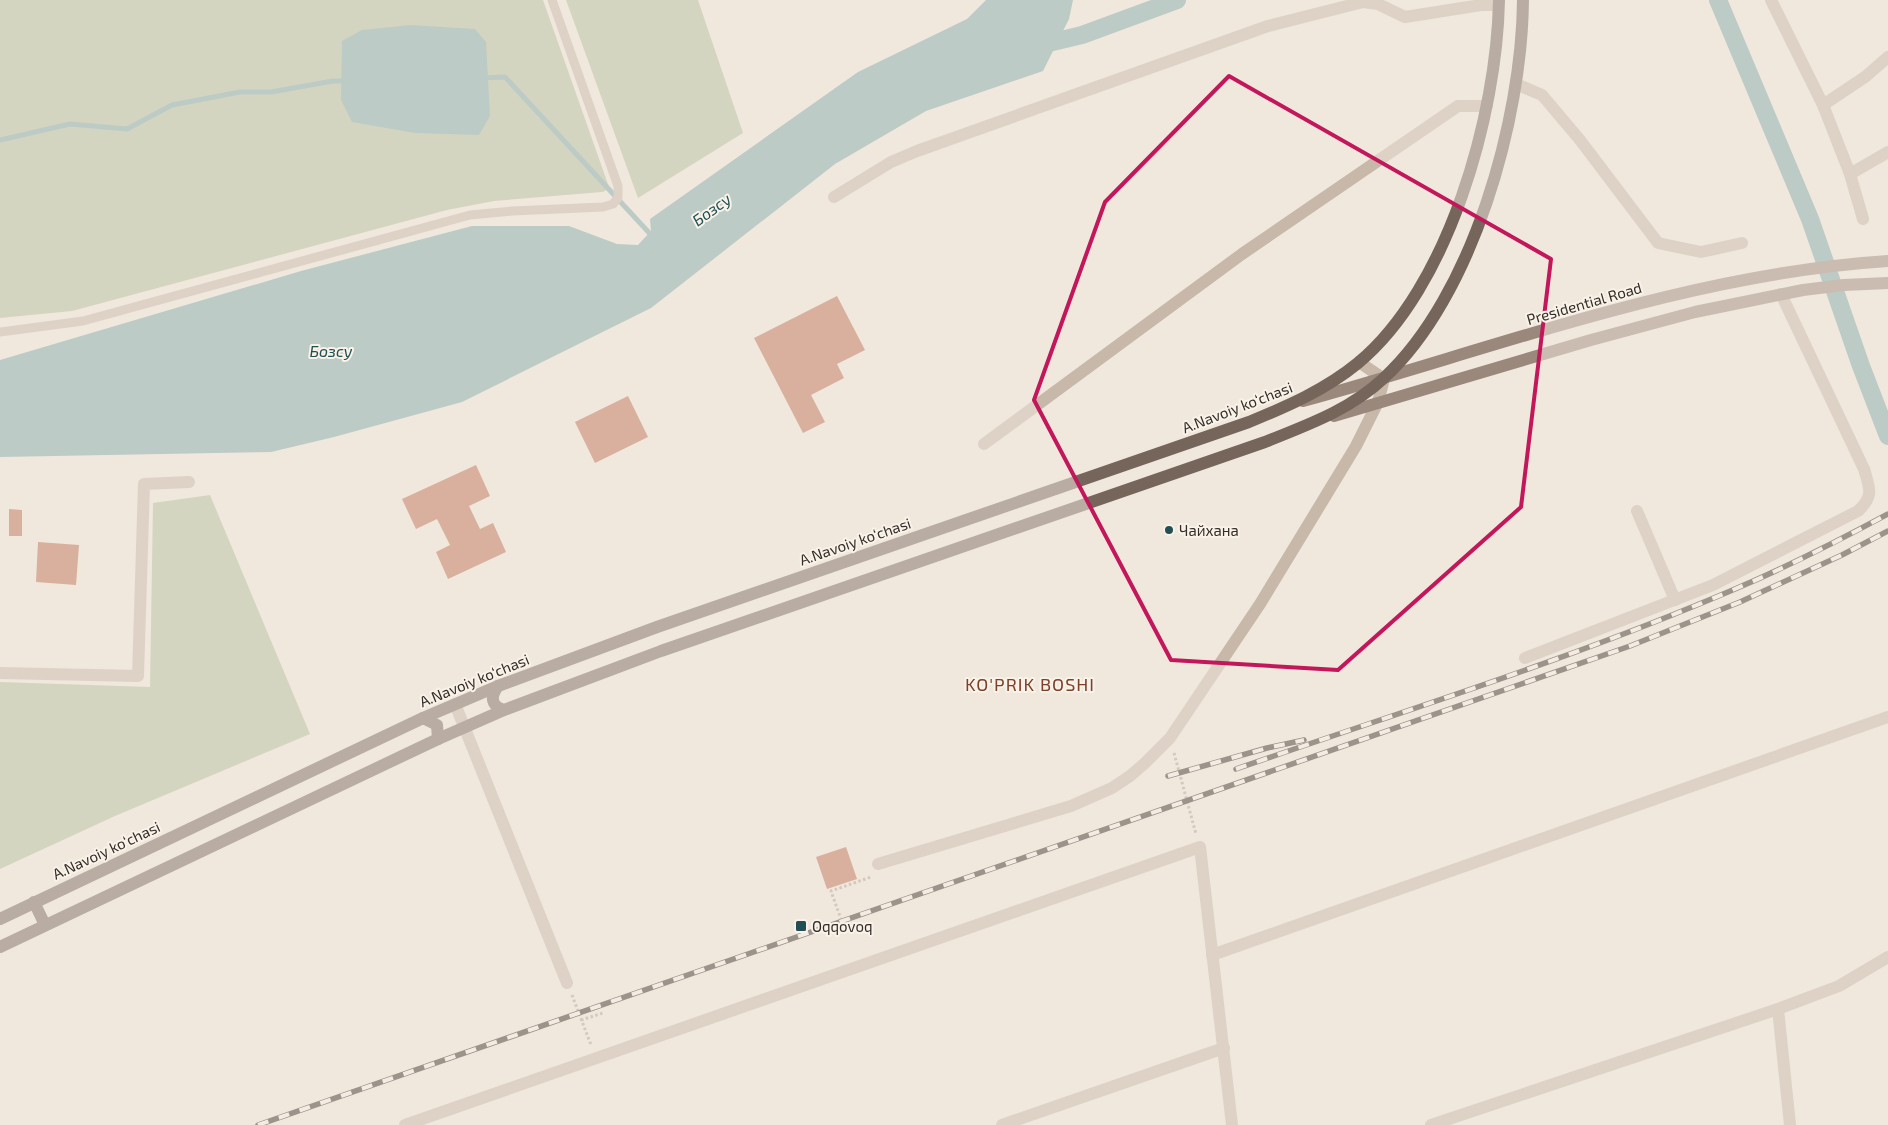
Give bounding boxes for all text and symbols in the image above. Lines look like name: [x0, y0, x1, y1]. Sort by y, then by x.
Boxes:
water label: Бозсу: [688, 188, 734, 229]
street label: Presidential Road: [1524, 278, 1644, 328]
water label: Бозсу: [310, 341, 353, 360]
street label: A.Navoiy ko‘chasi: [1179, 378, 1295, 436]
street label: A.Navoiy ko‘chasi: [797, 513, 913, 569]
place label: Чайхана: [1179, 521, 1239, 539]
marker: Чайхана: [1163, 524, 1175, 536]
street label: A.Navoiy ko‘chasi: [417, 650, 531, 710]
district label: KO'PRIK BOSHI: [965, 673, 1095, 695]
street label: A.Navoiy ko‘chasi: [49, 817, 163, 883]
place label: Oqqovoq: [812, 917, 872, 935]
marker: Oqqovoq: [794, 919, 808, 933]

